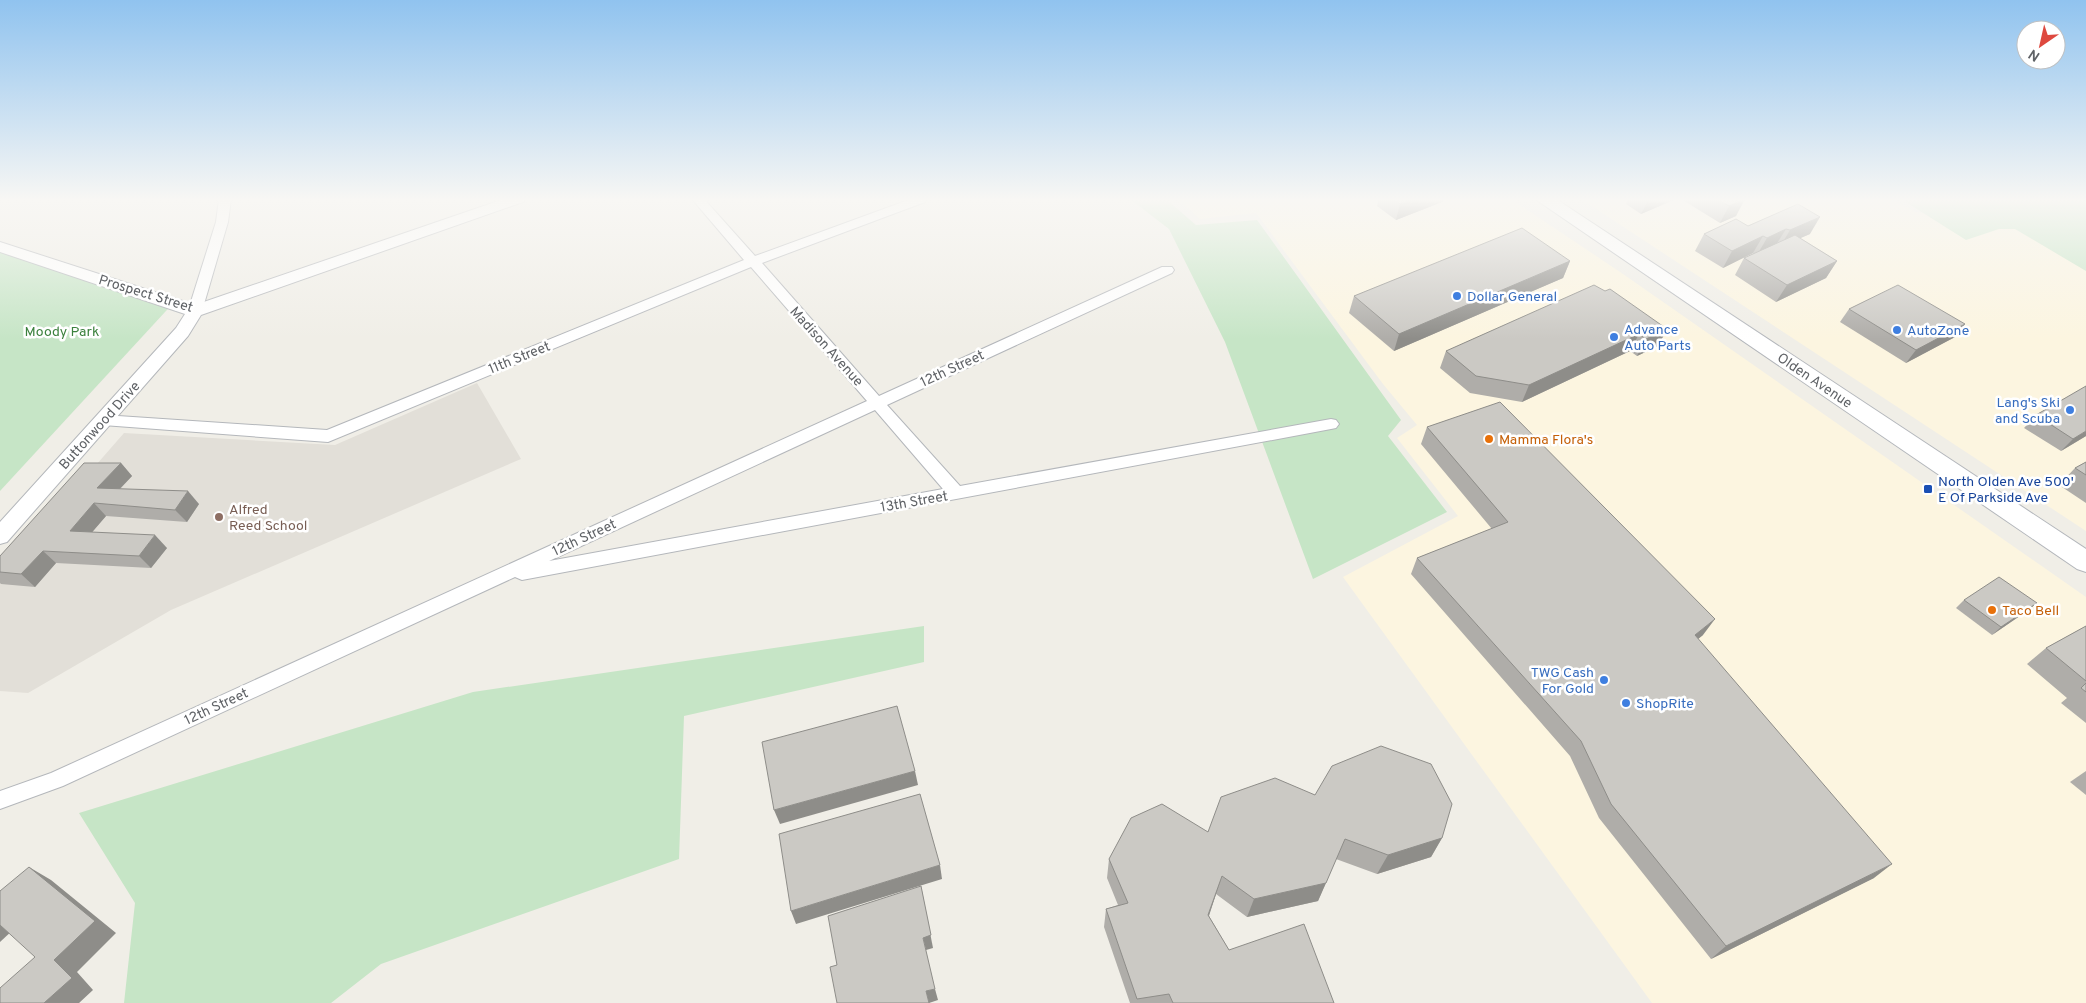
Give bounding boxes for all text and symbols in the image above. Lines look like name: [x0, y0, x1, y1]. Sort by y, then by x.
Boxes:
north arrow: [2016, 20, 2066, 70]
text: N: [2026, 45, 2043, 64]
street label: Prospect Street: [96, 272, 195, 317]
place label: Dollar General: [1467, 289, 1557, 306]
marker: Dollar General: [1451, 290, 1463, 302]
street label: Madison Avenue: [786, 304, 866, 390]
place label: Advance Auto Parts: [1624, 322, 1691, 355]
place label: AutoZone: [1907, 323, 1969, 340]
park label: Moody Park: [25, 324, 99, 341]
marker: AutoZone: [1891, 324, 1903, 336]
marker: Advance Auto Parts: [1608, 331, 1620, 343]
street label: 11th Street: [486, 338, 553, 378]
street label: 12th Street: [918, 347, 987, 392]
street label: Olden Avenue: [1773, 350, 1855, 413]
street label: Buttonwood Drive: [56, 378, 144, 474]
place label: Lang's Ski and Scuba: [1995, 395, 2060, 428]
marker: Lang's Ski and Scuba: [2064, 404, 2076, 416]
place label: Mamma Flora's: [1499, 432, 1593, 449]
marker: Mamma Flora's: [1483, 433, 1495, 445]
place label: North Olden Ave 500' E Of Parkside Ave: [1938, 474, 2074, 507]
marker: North Olden Ave 500' E Of Parkside Ave: [1922, 483, 1934, 495]
street label: 13th Street: [879, 488, 949, 517]
place label: Alfred Reed School: [229, 502, 307, 535]
marker: Alfred Reed School: [213, 511, 225, 523]
street label: 12th Street: [550, 516, 619, 561]
place label: Taco Bell: [2002, 603, 2059, 620]
marker: Taco Bell: [1986, 604, 1998, 616]
place label: TWG Cash For Gold: [1531, 665, 1594, 698]
marker: TWG Cash For Gold: [1598, 674, 1610, 686]
street label: 12th Street: [182, 685, 251, 730]
place label: ShopRite: [1636, 696, 1694, 713]
marker: ShopRite: [1620, 697, 1632, 709]

